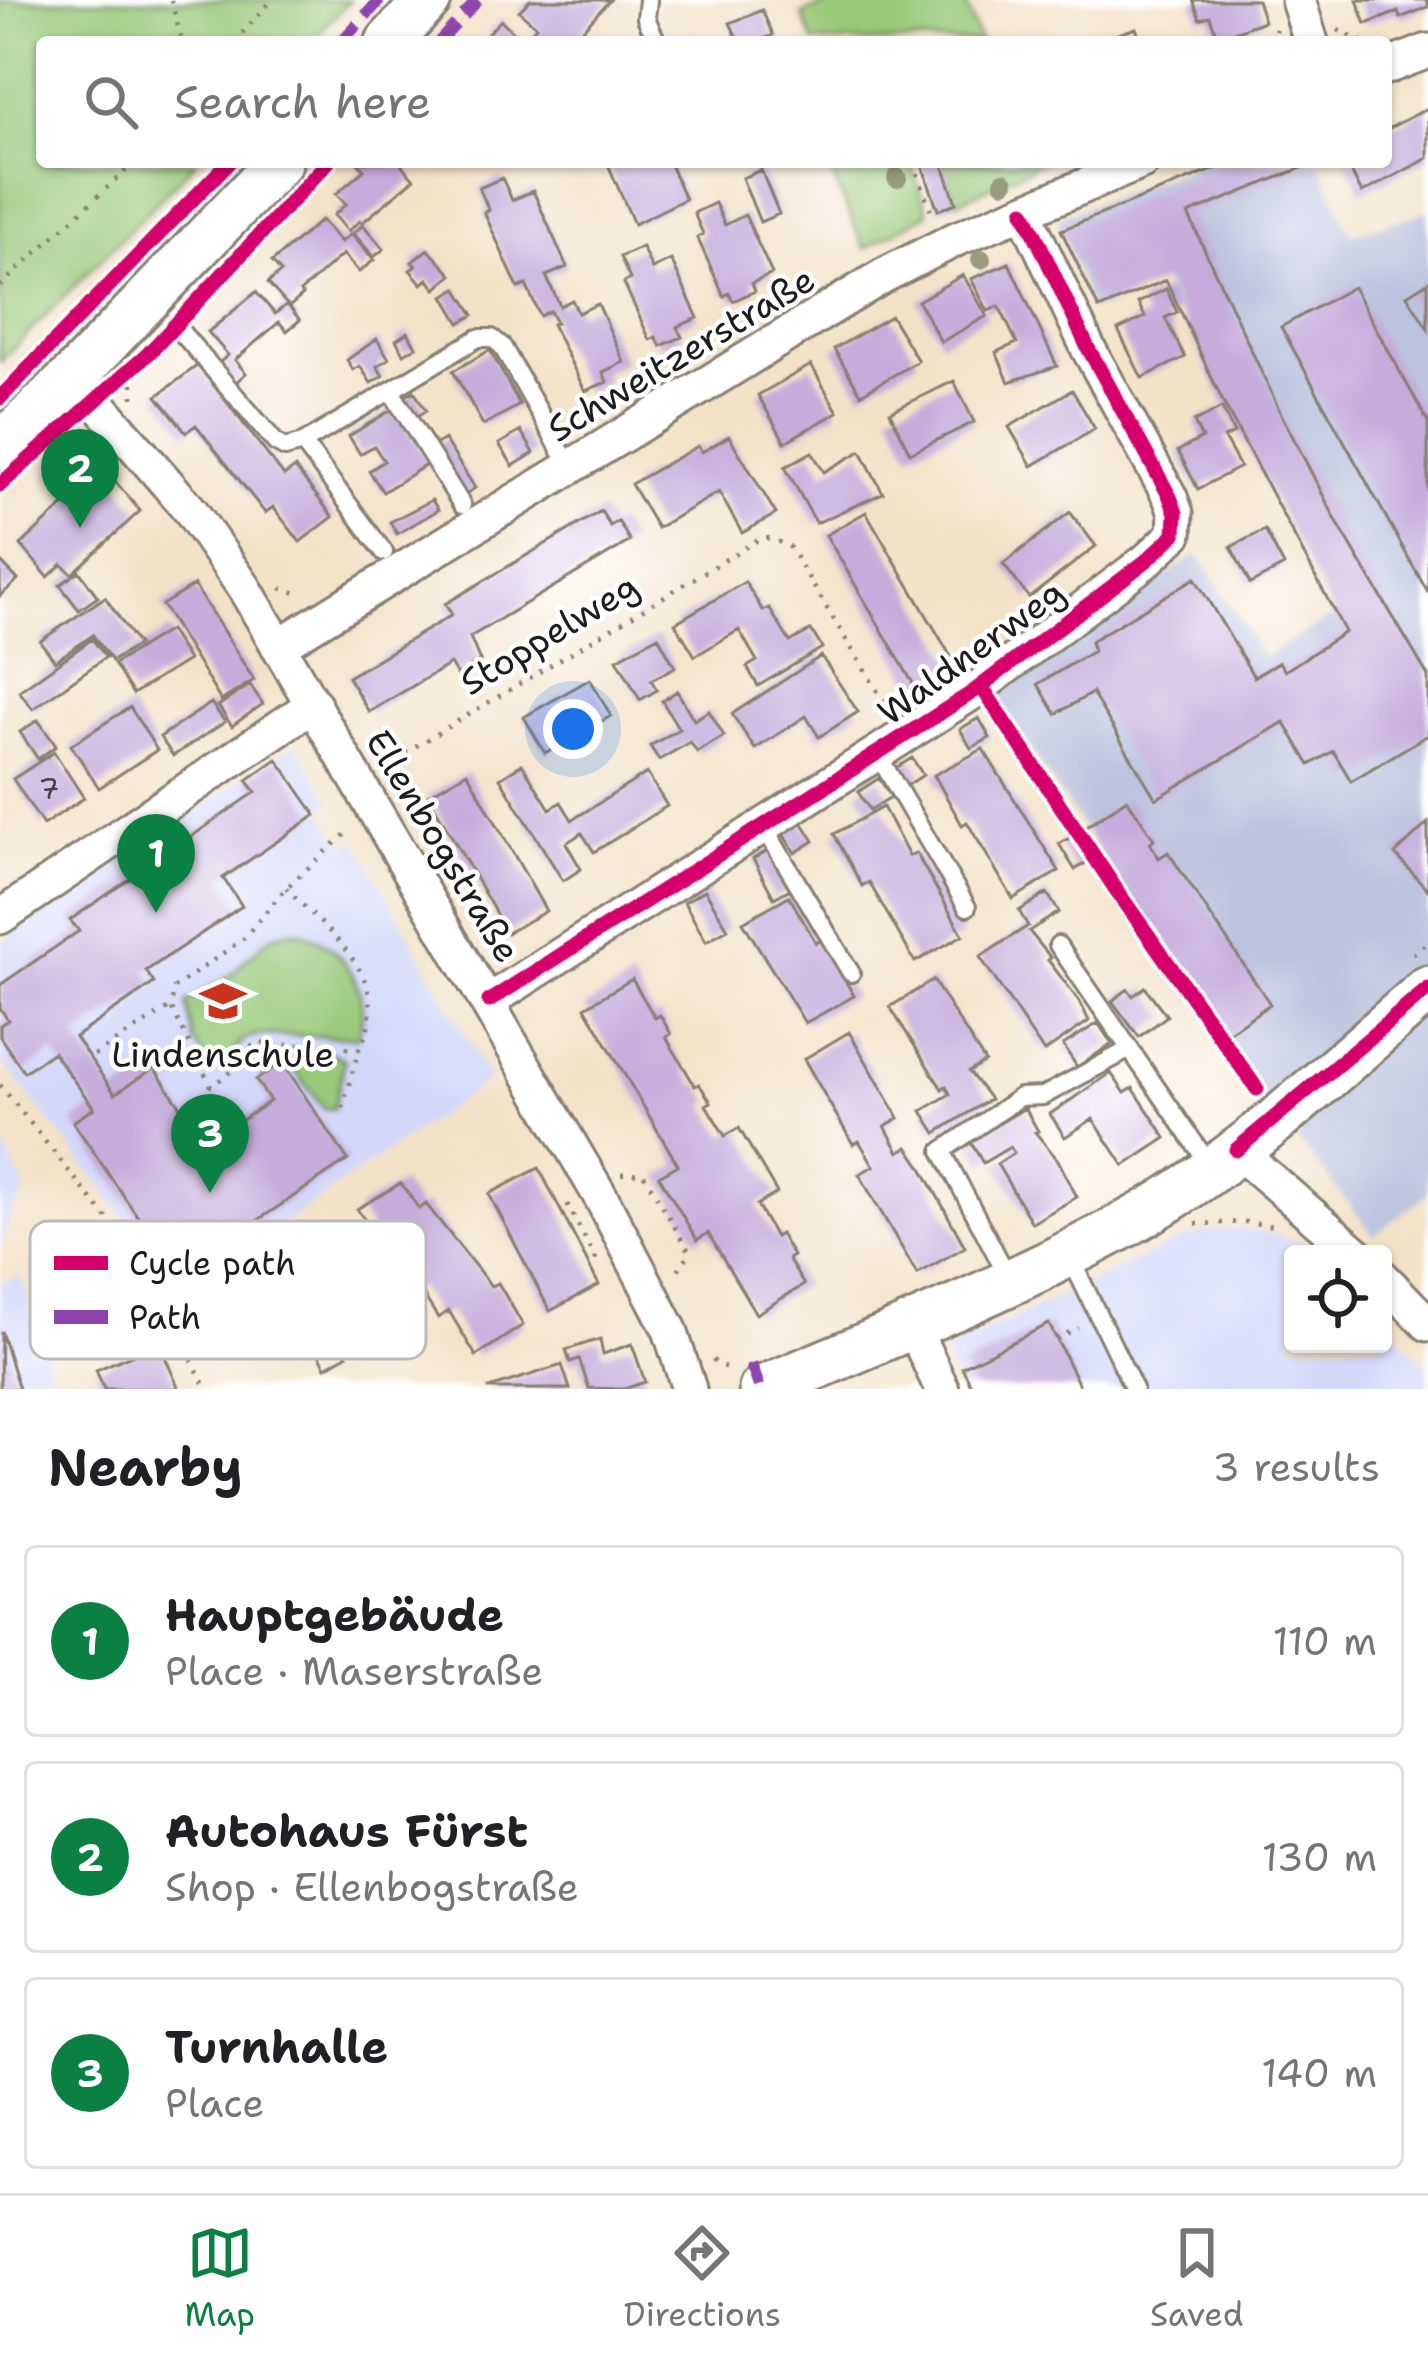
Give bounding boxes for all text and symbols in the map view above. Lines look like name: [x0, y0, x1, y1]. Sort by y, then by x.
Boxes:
search box: [36, 36, 1392, 168]
icon: search: [78, 69, 144, 135]
text: Search here: [174, 72, 431, 132]
street label: Schweitzerstraße: [538, 255, 824, 453]
pin: 2: [41, 429, 119, 528]
street label: Stoppelweg: [451, 562, 647, 706]
street label: Waldnerweg: [868, 568, 1074, 736]
your location: [543, 699, 603, 759]
street label: Ellenbogstraße: [354, 720, 532, 972]
house number: 7: [39, 768, 60, 809]
pin: 1: [117, 814, 195, 913]
school or university icon: Lindenschule: [198, 976, 248, 1026]
place label: Lindenschule: [111, 1030, 335, 1079]
pin: 3: [171, 1094, 249, 1193]
legend: [30, 1221, 426, 1359]
text: Cycle path: [129, 1241, 296, 1286]
map controls: [1284, 1245, 1392, 1353]
button: locate: [1284, 1245, 1392, 1353]
text: Path: [129, 1295, 201, 1340]
text: Nearby: [48, 1433, 243, 1501]
text: 3 results: [1213, 1441, 1380, 1493]
text: Hauptgebäude: [165, 1585, 504, 1645]
text: 1: [81, 1615, 99, 1667]
text: 110 m: [1273, 1615, 1377, 1667]
text: Place · Maserstraße: [165, 1645, 543, 1697]
text: Autohaus Fürst: [165, 1801, 528, 1861]
text: 2: [76, 1831, 104, 1883]
text: 130 m: [1262, 1831, 1377, 1883]
text: Shop · Ellenbogstraße: [165, 1861, 579, 1913]
text: Turnhalle: [165, 2017, 388, 2077]
text: 3: [76, 2047, 104, 2099]
text: 140 m: [1261, 2047, 1377, 2099]
text: Place: [165, 2077, 264, 2129]
tab: Map: [184, 2220, 255, 2337]
tab: Directions: [624, 2220, 781, 2337]
tab: Saved: [1150, 2220, 1244, 2337]

